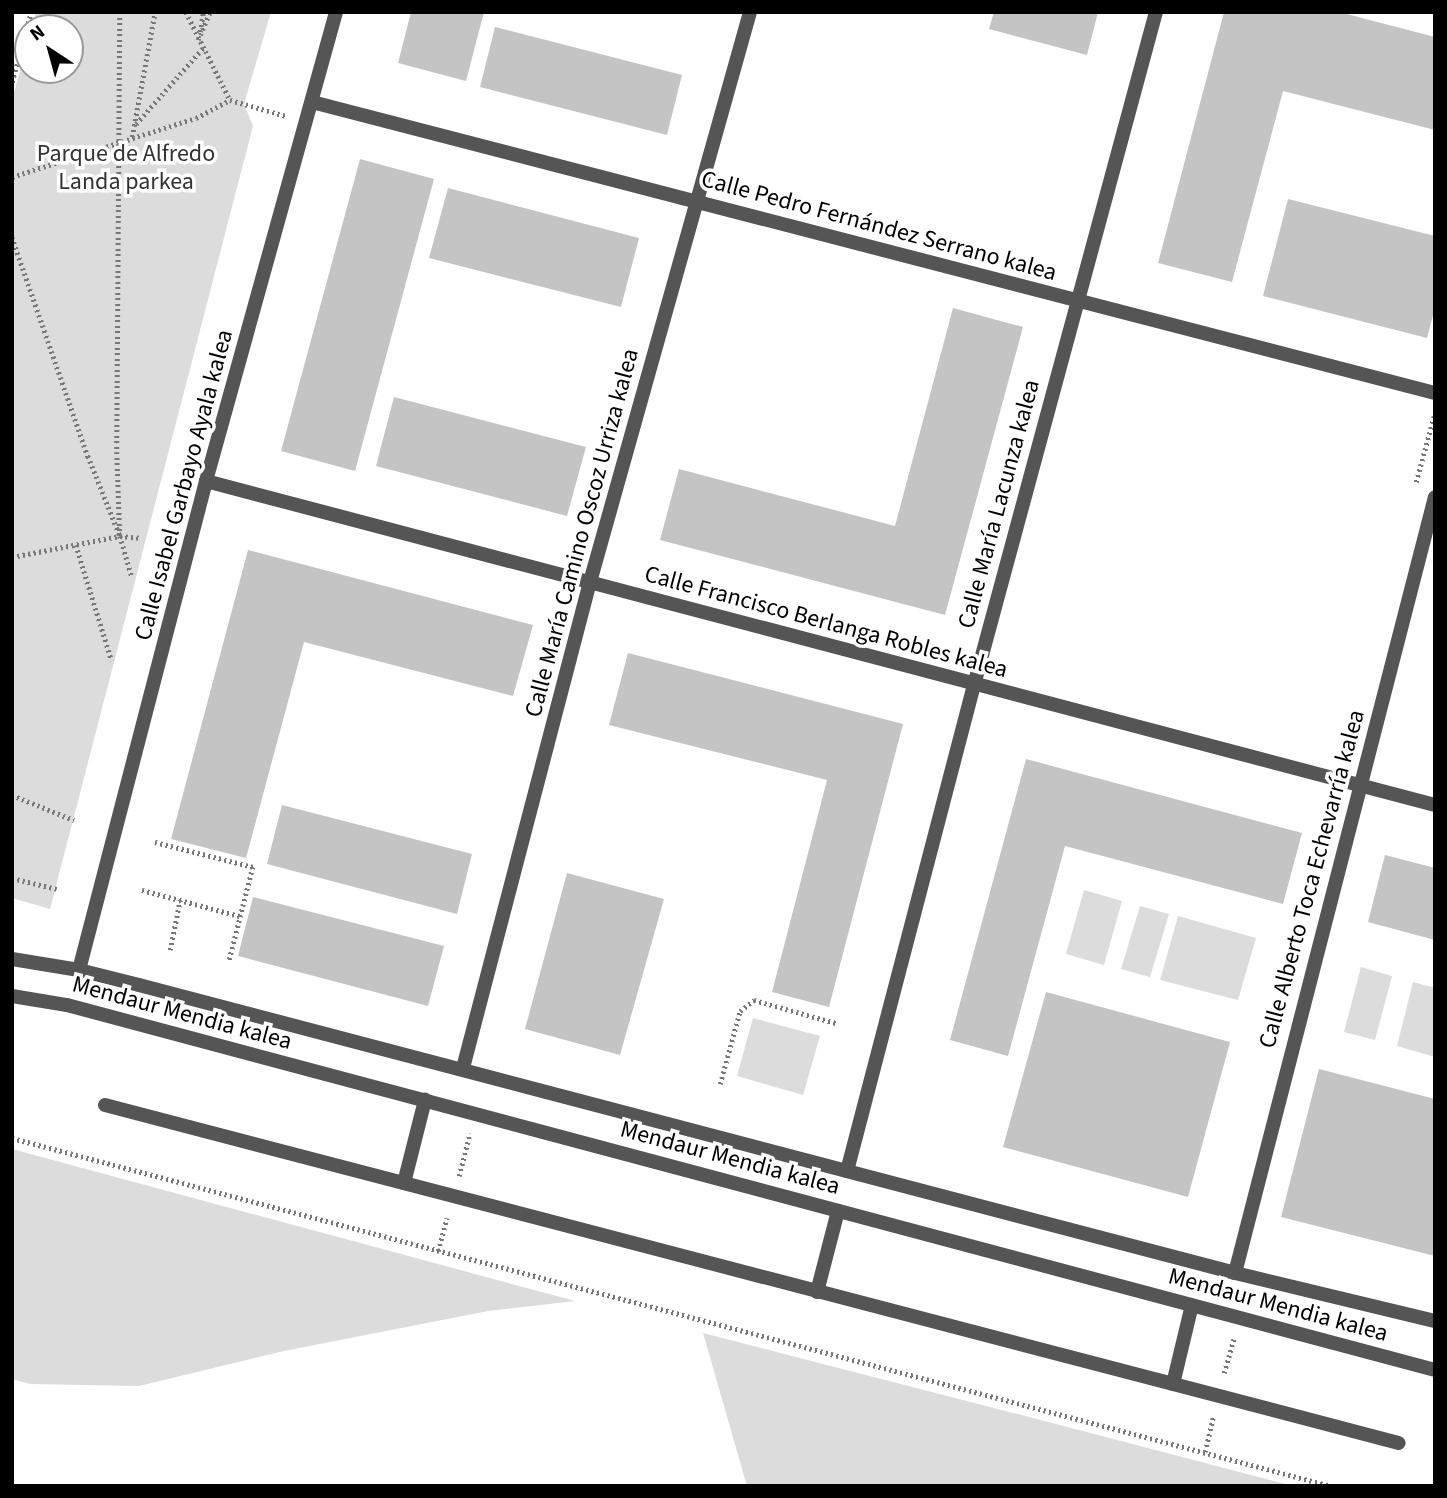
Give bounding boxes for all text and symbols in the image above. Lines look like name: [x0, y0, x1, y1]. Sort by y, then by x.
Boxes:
north arrow: [14, 14, 84, 84]
text: N: [24, 19, 51, 48]
park label: Parque de Alfredo Landa parkea: [37, 140, 215, 196]
street label: Calle Pedro Fernández Serrano kalea: [698, 165, 1060, 287]
street label: Calle Isabel Garbayo Ayala kalea: [129, 326, 239, 644]
street label: Calle María Camino Oscoz Urriza kalea: [519, 346, 645, 720]
street label: Calle María Lacunza kalea: [952, 376, 1046, 632]
street label: Calle Francisco Berlanga Robles kalea: [641, 560, 1011, 684]
street label: Calle Alberto Toca Echevarría kalea: [1253, 707, 1371, 1051]
street label: Mendaur Mendia kalea: [69, 970, 295, 1056]
street label: Mendaur Mendia kalea: [617, 1115, 843, 1201]
street label: Mendaur Mendia kalea: [1165, 1262, 1391, 1348]

